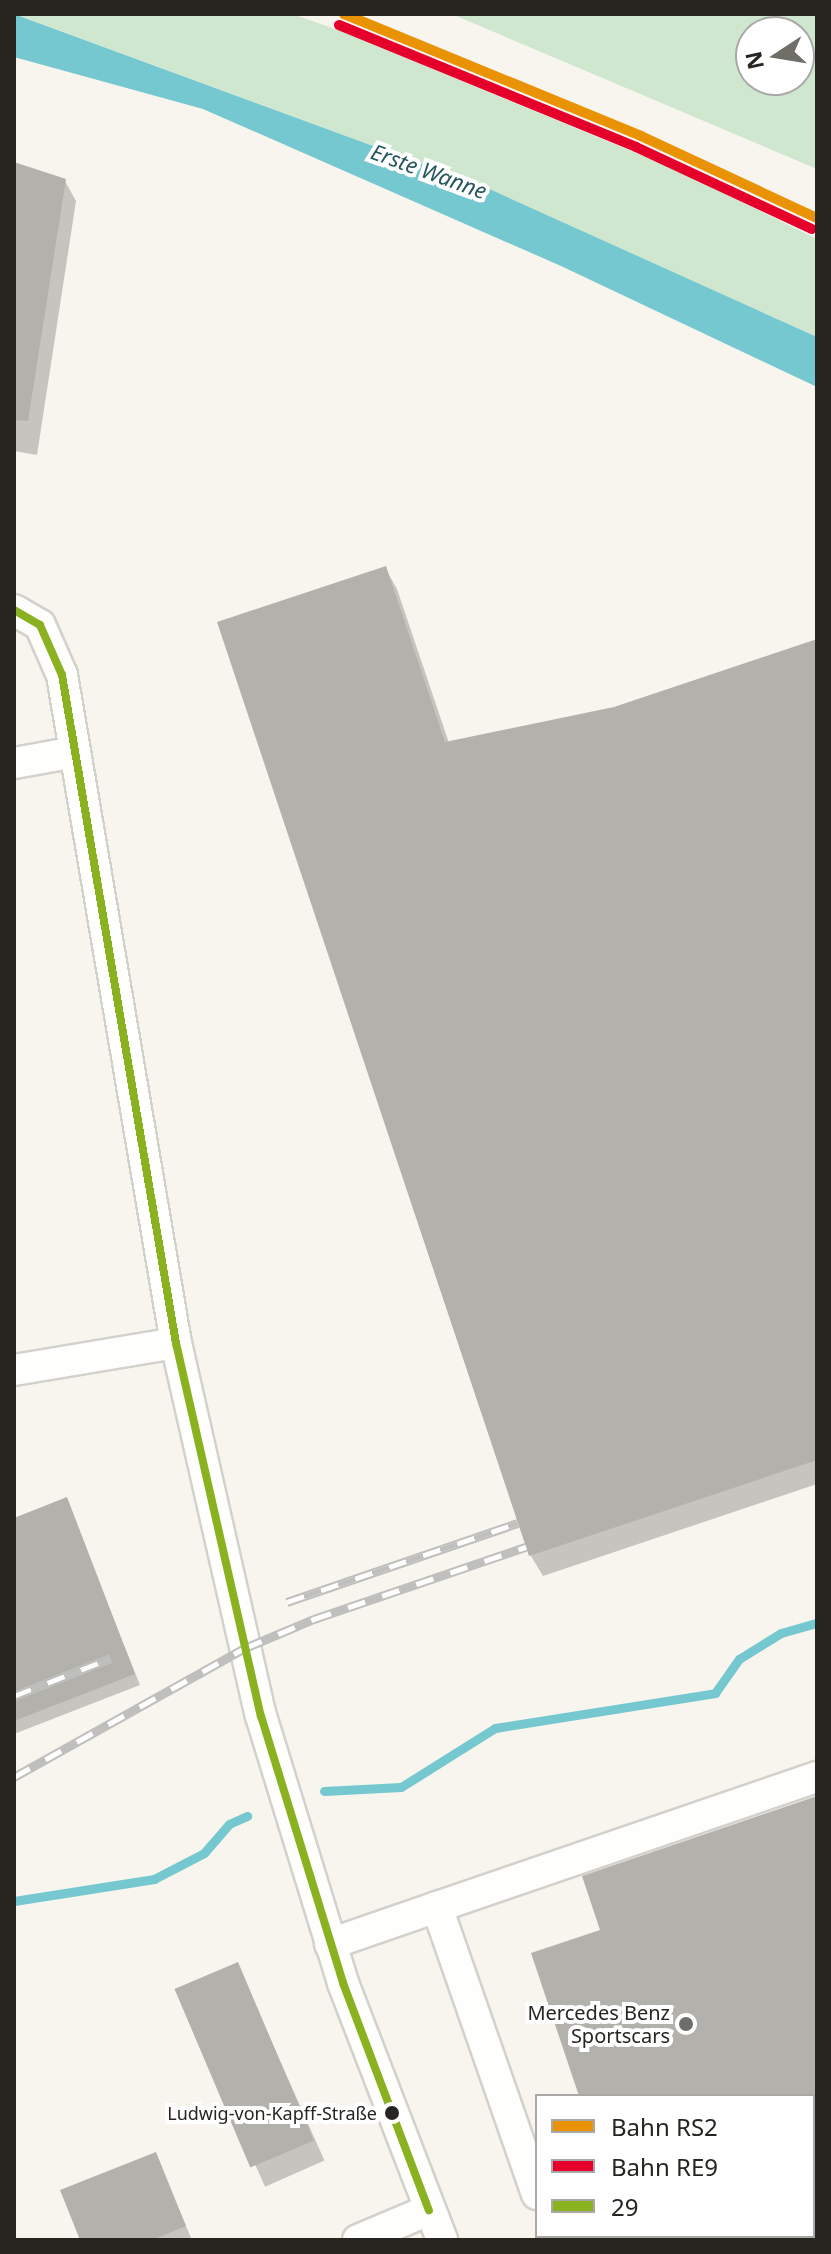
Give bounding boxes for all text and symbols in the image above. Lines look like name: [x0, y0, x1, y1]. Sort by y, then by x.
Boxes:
north arrow: [735, 16, 815, 96]
text: N: [737, 49, 770, 72]
water label: Erste Wanne: [368, 138, 490, 204]
place label: Mercedes Benz Sportscars: [527, 2000, 670, 2047]
marker: Mercedes Benz Sportscars: [677, 2015, 695, 2033]
legend: [535, 2094, 815, 2238]
place label: Ludwig-von-Kapff-Straße: [167, 2102, 377, 2124]
marker: Ludwig-von-Kapff-Straße: [384, 2105, 400, 2121]
text: Bahn RS2: [611, 2110, 718, 2143]
text: Bahn RE9: [611, 2150, 718, 2183]
text: 29: [611, 2190, 638, 2223]

